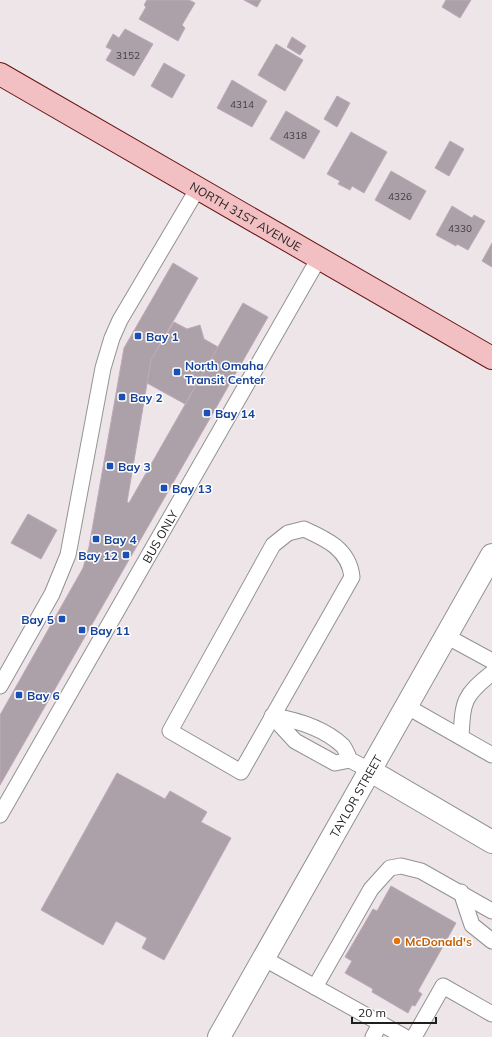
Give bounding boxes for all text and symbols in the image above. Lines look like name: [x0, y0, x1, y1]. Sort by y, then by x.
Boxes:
house number: 3152: [116, 49, 140, 62]
house number: 4314: [230, 98, 254, 111]
house number: 4318: [283, 129, 307, 142]
street label: NORTH 31ST AVENUE: [187, 178, 304, 254]
house number: 4326: [388, 190, 412, 203]
house number: 4330: [448, 222, 472, 235]
place label: Bay 1: [146, 329, 179, 344]
marker: Bay 1: [133, 331, 143, 341]
place label: North Omaha Transit Center: [185, 358, 265, 387]
marker: North Omaha Transit Center: [172, 367, 182, 377]
place label: Bay 2: [130, 390, 163, 405]
marker: Bay 2: [117, 392, 127, 402]
place label: Bay 14: [215, 406, 255, 421]
marker: Bay 14: [202, 408, 212, 418]
place label: Bay 3: [118, 459, 151, 474]
marker: Bay 3: [105, 461, 115, 471]
place label: Bay 13: [172, 481, 212, 496]
marker: Bay 13: [159, 483, 169, 493]
street label: BUS ONLY: [139, 507, 181, 565]
place label: Bay 4: [104, 532, 137, 547]
marker: Bay 4: [91, 534, 101, 544]
place label: Bay 12: [78, 548, 118, 563]
marker: Bay 12: [121, 550, 131, 560]
place label: Bay 5: [21, 612, 54, 627]
marker: Bay 5: [57, 614, 67, 624]
place label: Bay 11: [90, 623, 130, 638]
marker: Bay 11: [77, 625, 87, 635]
place label: Bay 6: [27, 688, 60, 703]
marker: Bay 6: [14, 690, 24, 700]
street label: TAYLOR STREET: [326, 751, 385, 840]
place label: McDonald's: [405, 934, 472, 949]
marker: McDonald's: [392, 936, 402, 946]
scale bar: [352, 999, 436, 1025]
text: 20 m: [358, 1005, 386, 1020]

